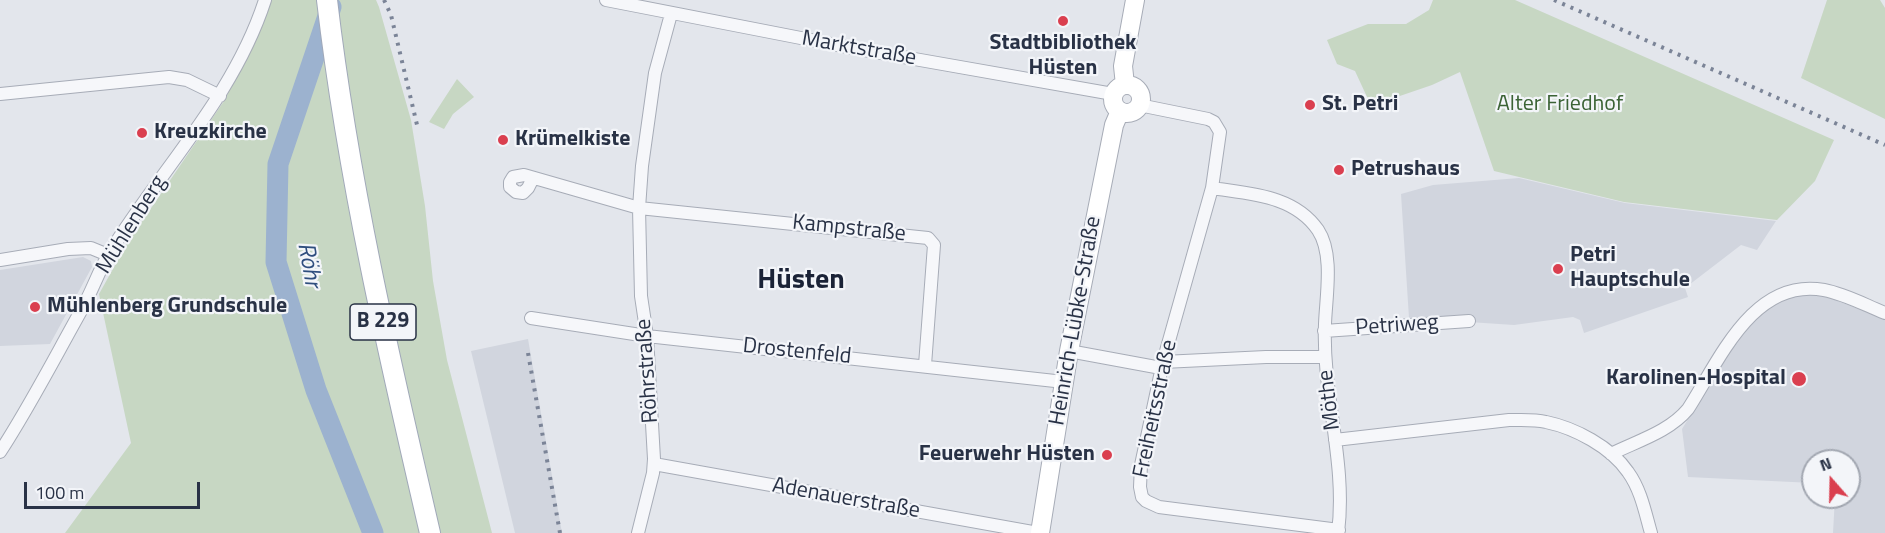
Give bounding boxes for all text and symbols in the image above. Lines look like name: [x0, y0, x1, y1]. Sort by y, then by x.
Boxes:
marker: Stadtbibliothek Hüsten: [1056, 14, 1070, 28]
street label: Marktstraße: [800, 26, 918, 72]
place label: Stadtbibliothek Hüsten: [990, 31, 1136, 82]
place label: St. Petri: [1322, 92, 1398, 118]
park label: Alter Friedhof: [1497, 92, 1623, 118]
marker: St. Petri: [1303, 98, 1317, 112]
place label: Kreuzkirche: [154, 120, 267, 146]
marker: Kreuzkirche: [135, 126, 149, 140]
place label: Krümelkiste: [515, 127, 630, 153]
marker: Krümelkiste: [496, 133, 510, 147]
place label: Petrushaus: [1351, 157, 1460, 183]
marker: Petrushaus: [1332, 163, 1346, 177]
street label: Mühlenberg: [91, 171, 173, 279]
street label: Kampstraße: [791, 210, 907, 248]
street label: Heinrich-Lübke-Straße: [1045, 214, 1107, 428]
water label: Röhr: [290, 240, 326, 290]
place label: Petri Hauptschule: [1570, 243, 1690, 294]
marker: Petri Hauptschule: [1551, 262, 1565, 276]
district label: Hüsten: [757, 264, 845, 298]
place label: Mühlenberg Grundschule: [47, 294, 287, 320]
marker: Mühlenberg Grundschule: [28, 300, 42, 314]
road number: B 229: [350, 304, 416, 340]
street label: Petriweg: [1355, 310, 1439, 342]
street label: Röhrstraße: [631, 318, 665, 424]
street label: Drostenfeld: [741, 333, 853, 371]
street label: Freiheitsstraße: [1128, 338, 1184, 480]
place label: Karolinen-Hospital: [1606, 366, 1786, 392]
street label: Möthe: [1313, 368, 1347, 432]
marker: Karolinen-Hospital: [1790, 370, 1808, 388]
place label: Feuerwehr Hüsten: [919, 442, 1095, 468]
marker: Feuerwehr Hüsten: [1100, 448, 1114, 462]
north arrow: [1801, 449, 1861, 509]
text: N: [1816, 451, 1835, 477]
scale bar: [27, 470, 202, 508]
street label: Adenauerstraße: [770, 473, 922, 525]
text: 100 m: [35, 479, 84, 506]

